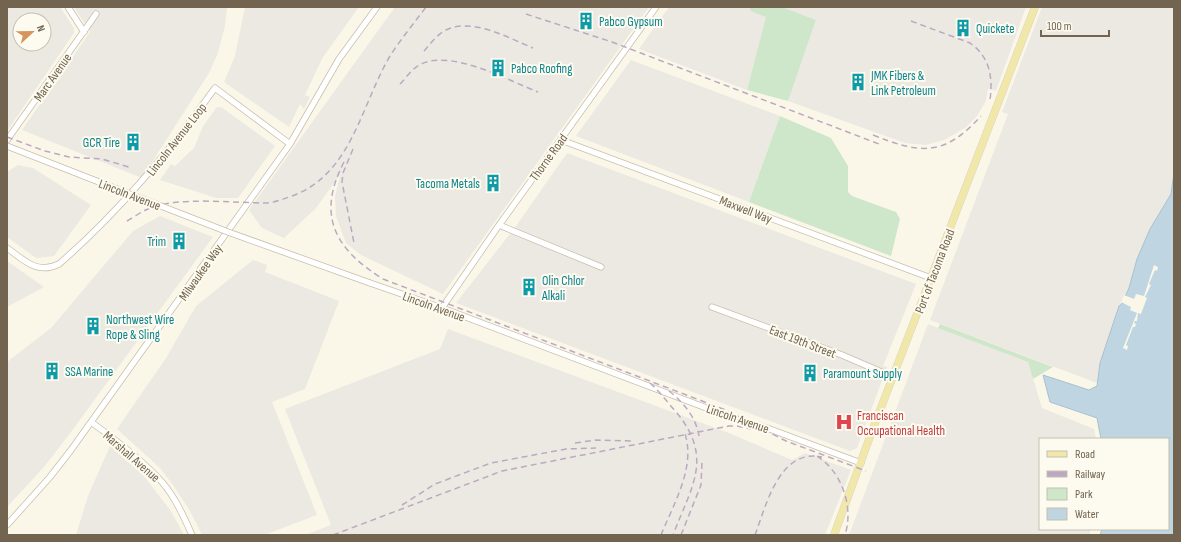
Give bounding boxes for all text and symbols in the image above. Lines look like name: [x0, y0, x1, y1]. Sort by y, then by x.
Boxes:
building icon: Pabco Gypsum: [576, 11, 596, 31]
north arrow: [12, 12, 52, 52]
scale bar: [1041, 12, 1109, 38]
place label: Pabco Gypsum: [599, 14, 662, 30]
building icon: Quickete: [953, 18, 973, 38]
text: 100 m: [1047, 19, 1072, 34]
place label: Quickete: [976, 21, 1015, 37]
text: N: [34, 23, 48, 34]
street label: Marc Avenue: [30, 50, 75, 105]
building icon: Pabco Roofing: [488, 58, 508, 78]
place label: Pabco Roofing: [511, 61, 572, 77]
place label: JMK Fibers & Link Petroleum: [870, 68, 936, 99]
building icon: JMK Fibers & Link Petroleum: [848, 72, 868, 92]
street label: Lincoln Avenue Loop: [143, 100, 210, 179]
street label: Thorne Road: [526, 131, 571, 184]
building icon: GCR Tire: [123, 132, 143, 152]
place label: GCR Tire: [83, 135, 120, 151]
building icon: Tacoma Metals: [483, 173, 503, 193]
street label: Lincoln Avenue: [96, 176, 163, 214]
place label: Tacoma Metals: [416, 176, 480, 192]
street label: Maxwell Way: [717, 193, 774, 227]
street label: Port of Tacoma Road: [912, 227, 958, 316]
building icon: Trim: [169, 231, 189, 251]
place label: Trim: [147, 234, 166, 250]
street label: Milwaukee Way: [175, 241, 226, 304]
place label: Olin Chlor Alkali: [541, 273, 585, 304]
building icon: Olin Chlor Alkali: [519, 277, 539, 297]
street label: Lincoln Avenue: [400, 288, 467, 326]
place label: Northwest Wire Rope & Sling: [106, 312, 174, 343]
building icon: Northwest Wire Rope & Sling: [83, 316, 103, 336]
street label: East 19th Street: [767, 322, 838, 362]
building icon: SSA Marine: [42, 361, 62, 381]
building icon: Paramount Supply: [800, 363, 820, 383]
place label: SSA Marine: [65, 364, 113, 380]
place label: Paramount Supply: [823, 366, 902, 382]
street label: Lincoln Avenue: [704, 401, 771, 437]
place label: Franciscan Occupational Health: [857, 408, 945, 439]
hospital icon: Franciscan Occupational Health: [834, 412, 854, 432]
street label: Marshall Avenue: [100, 428, 163, 486]
legend: [1039, 438, 1169, 530]
text: Road: [1075, 447, 1095, 462]
text: Railway: [1075, 467, 1106, 482]
text: Park: [1075, 487, 1093, 502]
text: Water: [1075, 507, 1099, 522]

